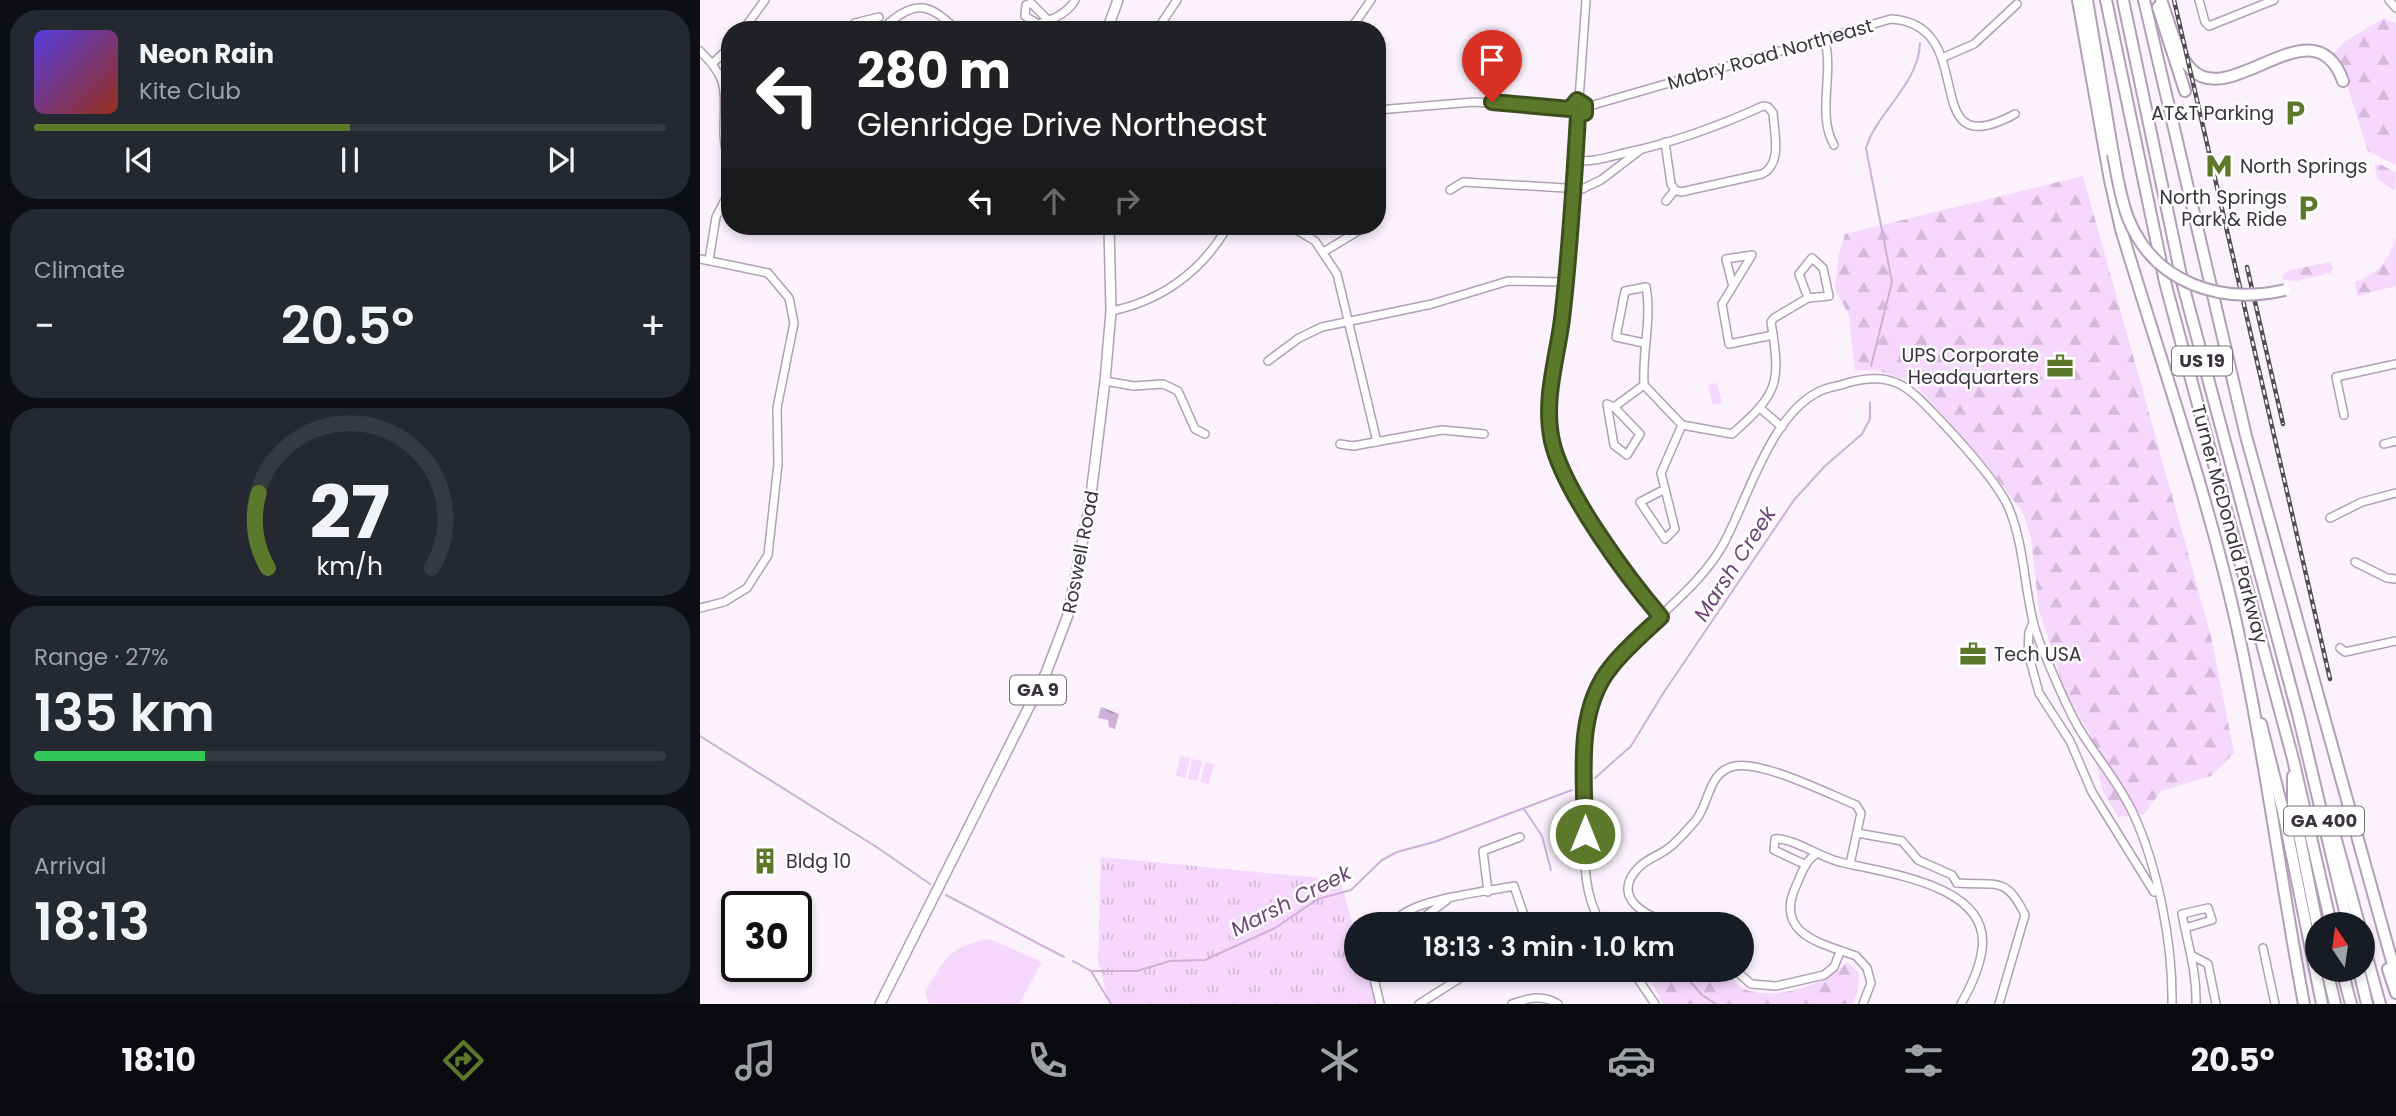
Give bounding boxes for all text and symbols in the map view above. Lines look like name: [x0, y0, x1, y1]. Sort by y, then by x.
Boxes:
street label: Mabry Road Northeast: [1664, 12, 1876, 97]
pin: [1462, 30, 1522, 102]
text: Neon Rain: [139, 36, 274, 72]
text: 280 m: [857, 37, 1011, 105]
icon: arrive: [1473, 41, 1511, 79]
icon: left: [742, 49, 833, 140]
text: Kite Club: [139, 75, 241, 107]
parking icon: AT&T Parking: [2280, 98, 2310, 128]
place label: AT&T Parking: [2151, 100, 2274, 127]
text: Glenridge Drive Northeast: [857, 102, 1267, 147]
icon: previous: [120, 141, 158, 179]
icon: pause: [331, 141, 369, 179]
icon: next: [542, 141, 580, 179]
metro station icon: North Springs: [2204, 151, 2234, 181]
place label: North Springs: [2240, 153, 2367, 180]
icon: left: [962, 182, 1000, 220]
icon: ahead: [1035, 182, 1073, 220]
icon: right: [1108, 182, 1146, 220]
place label: North Springs Park & Ride: [2160, 184, 2287, 233]
parking icon: North Springs Park & Ride: [2293, 193, 2323, 223]
text: Climate: [34, 254, 125, 286]
text: 20.5°: [281, 289, 414, 362]
text: −: [34, 299, 55, 352]
text: +: [640, 299, 666, 352]
place label: UPS Corporate Headquarters: [1901, 342, 2039, 391]
road number: US 19: [2172, 346, 2232, 376]
office icon: UPS Corporate Headquarters: [2045, 351, 2075, 381]
street label: Turner McDonald Parkway: [2185, 402, 2275, 647]
text: 27: [310, 462, 390, 563]
street label: Roswell Road: [1055, 488, 1106, 616]
water label: Marsh Creek: [1687, 500, 1783, 627]
text: km/h: [317, 549, 383, 584]
office icon: Tech USA: [1958, 639, 1988, 669]
text: Range · 27%: [34, 641, 168, 673]
place label: Tech USA: [1994, 641, 2082, 668]
text: 135 km: [34, 676, 215, 749]
road number: GA 9: [1010, 676, 1066, 704]
position arrow: [1548, 797, 1622, 871]
road number: GA 400: [2284, 806, 2364, 836]
building icon: Bldg 10: [750, 846, 780, 876]
place label: Bldg 10: [786, 848, 851, 875]
text: Arrival: [34, 850, 106, 882]
water label: Marsh Creek: [1226, 857, 1357, 943]
text: 18:13: [34, 885, 150, 958]
speed limit sign: 30: [721, 891, 812, 982]
north arrow: [2305, 912, 2375, 982]
map controls: [2305, 912, 2375, 982]
text: 18:13 · 3 min · 1.0 km: [1423, 929, 1675, 965]
icon: directions: [439, 1036, 488, 1085]
icon: music: [731, 1036, 780, 1085]
icon: phone: [1023, 1036, 1072, 1085]
icon: climate: [1315, 1036, 1364, 1085]
icon: car: [1607, 1036, 1656, 1085]
icon: filters: [1899, 1036, 1948, 1085]
text: 18:10: [121, 1037, 196, 1082]
text: 20.5°: [2191, 1037, 2274, 1082]

